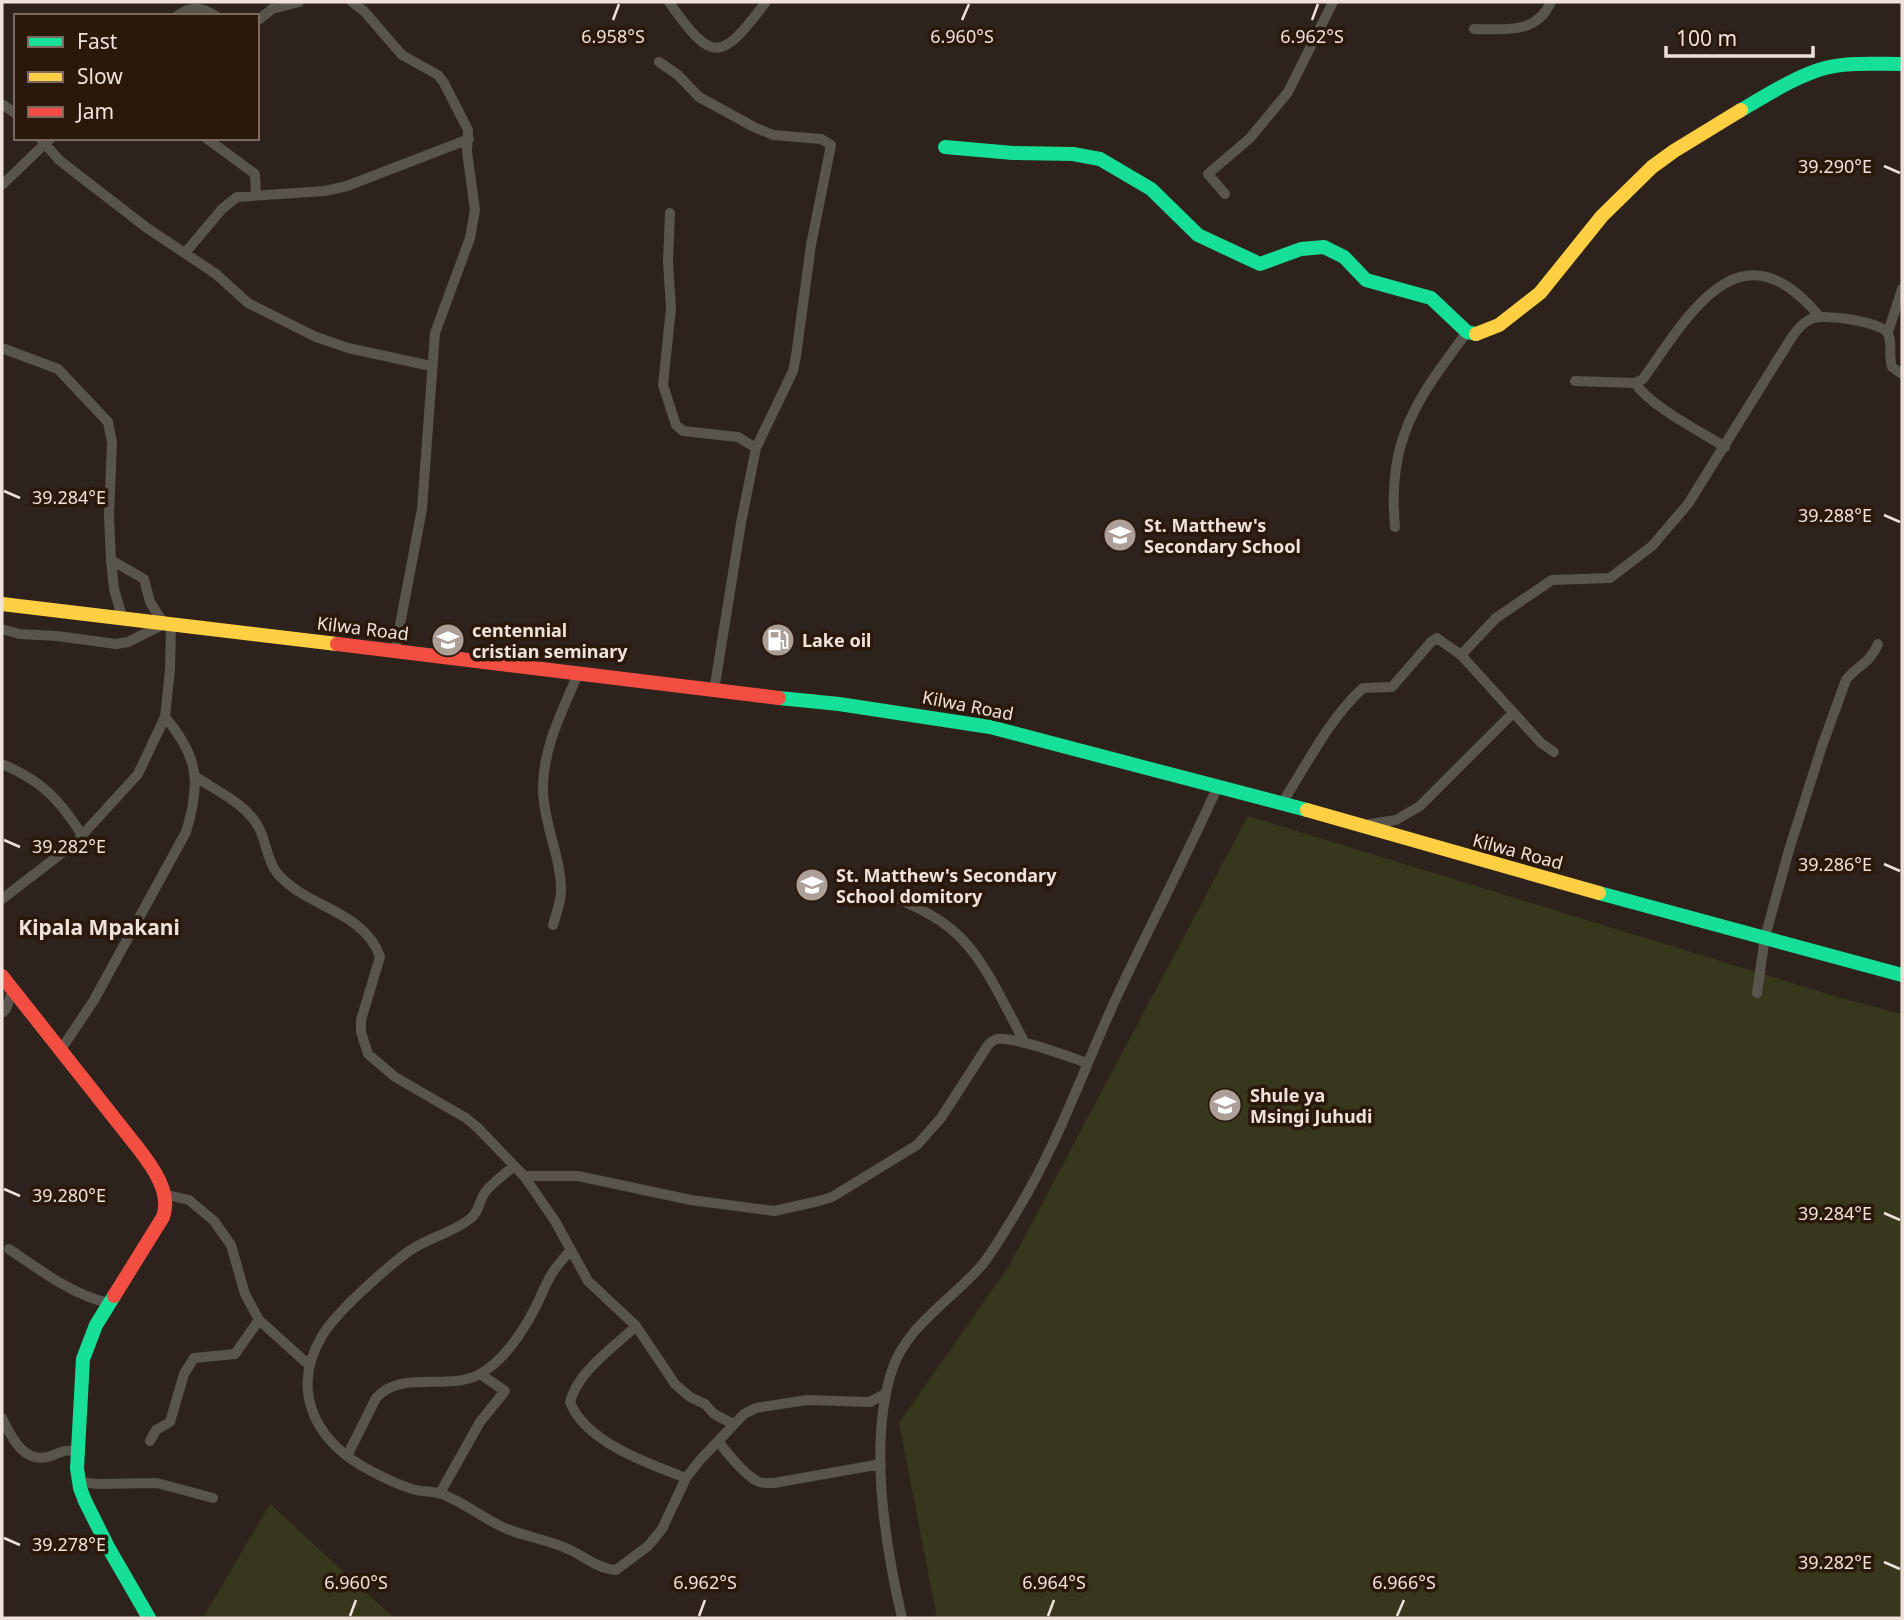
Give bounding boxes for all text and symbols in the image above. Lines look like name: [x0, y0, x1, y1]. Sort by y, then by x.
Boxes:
legend: [14, 14, 259, 140]
scale bar: [1666, 14, 1813, 58]
text: 6.958°S: [581, 24, 645, 48]
text: 6.960°S: [930, 24, 994, 48]
text: 6.962°S: [1280, 24, 1344, 48]
text: 100 m: [1676, 24, 1737, 52]
text: Fast: [77, 27, 118, 55]
text: Slow: [77, 62, 123, 90]
text: Jam: [75, 97, 114, 125]
text: 39.290°E: [1798, 154, 1872, 178]
text: 39.284°E: [32, 485, 106, 509]
text: 39.288°E: [1798, 503, 1872, 527]
place label: St. Matthew's Secondary School: [1144, 513, 1301, 558]
school or university icon: St. Matthew's Secondary School: [1101, 516, 1139, 554]
street label: Kilwa Road: [316, 610, 410, 646]
place label: centennial cristian seminary: [472, 618, 628, 663]
school or university icon: centennial cristian seminary: [429, 621, 467, 659]
fuel station icon: Lake oil: [759, 621, 797, 659]
place label: Lake oil: [802, 628, 871, 652]
street label: Kilwa Road: [920, 684, 1016, 726]
street label: Kilwa Road: [1470, 827, 1566, 875]
text: 39.282°E: [32, 834, 106, 858]
text: 39.286°E: [1798, 852, 1872, 876]
place label: St. Matthew's Secondary School domitory: [836, 863, 1057, 908]
school or university icon: St. Matthew's Secondary School domitory: [793, 866, 831, 904]
district label: Kipala Mpakani: [18, 913, 180, 941]
place label: Shule ya Msingi Juhudi: [1250, 1083, 1372, 1128]
school or university icon: Shule ya Msingi Juhudi: [1206, 1086, 1244, 1124]
text: 39.280°E: [32, 1183, 106, 1207]
text: 39.284°E: [1798, 1201, 1872, 1225]
text: 39.278°E: [32, 1532, 106, 1556]
text: 39.282°E: [1798, 1550, 1872, 1574]
text: 6.960°S: [324, 1570, 388, 1594]
text: 6.962°S: [673, 1570, 737, 1594]
text: 6.964°S: [1022, 1570, 1086, 1594]
text: 6.966°S: [1372, 1570, 1436, 1594]

